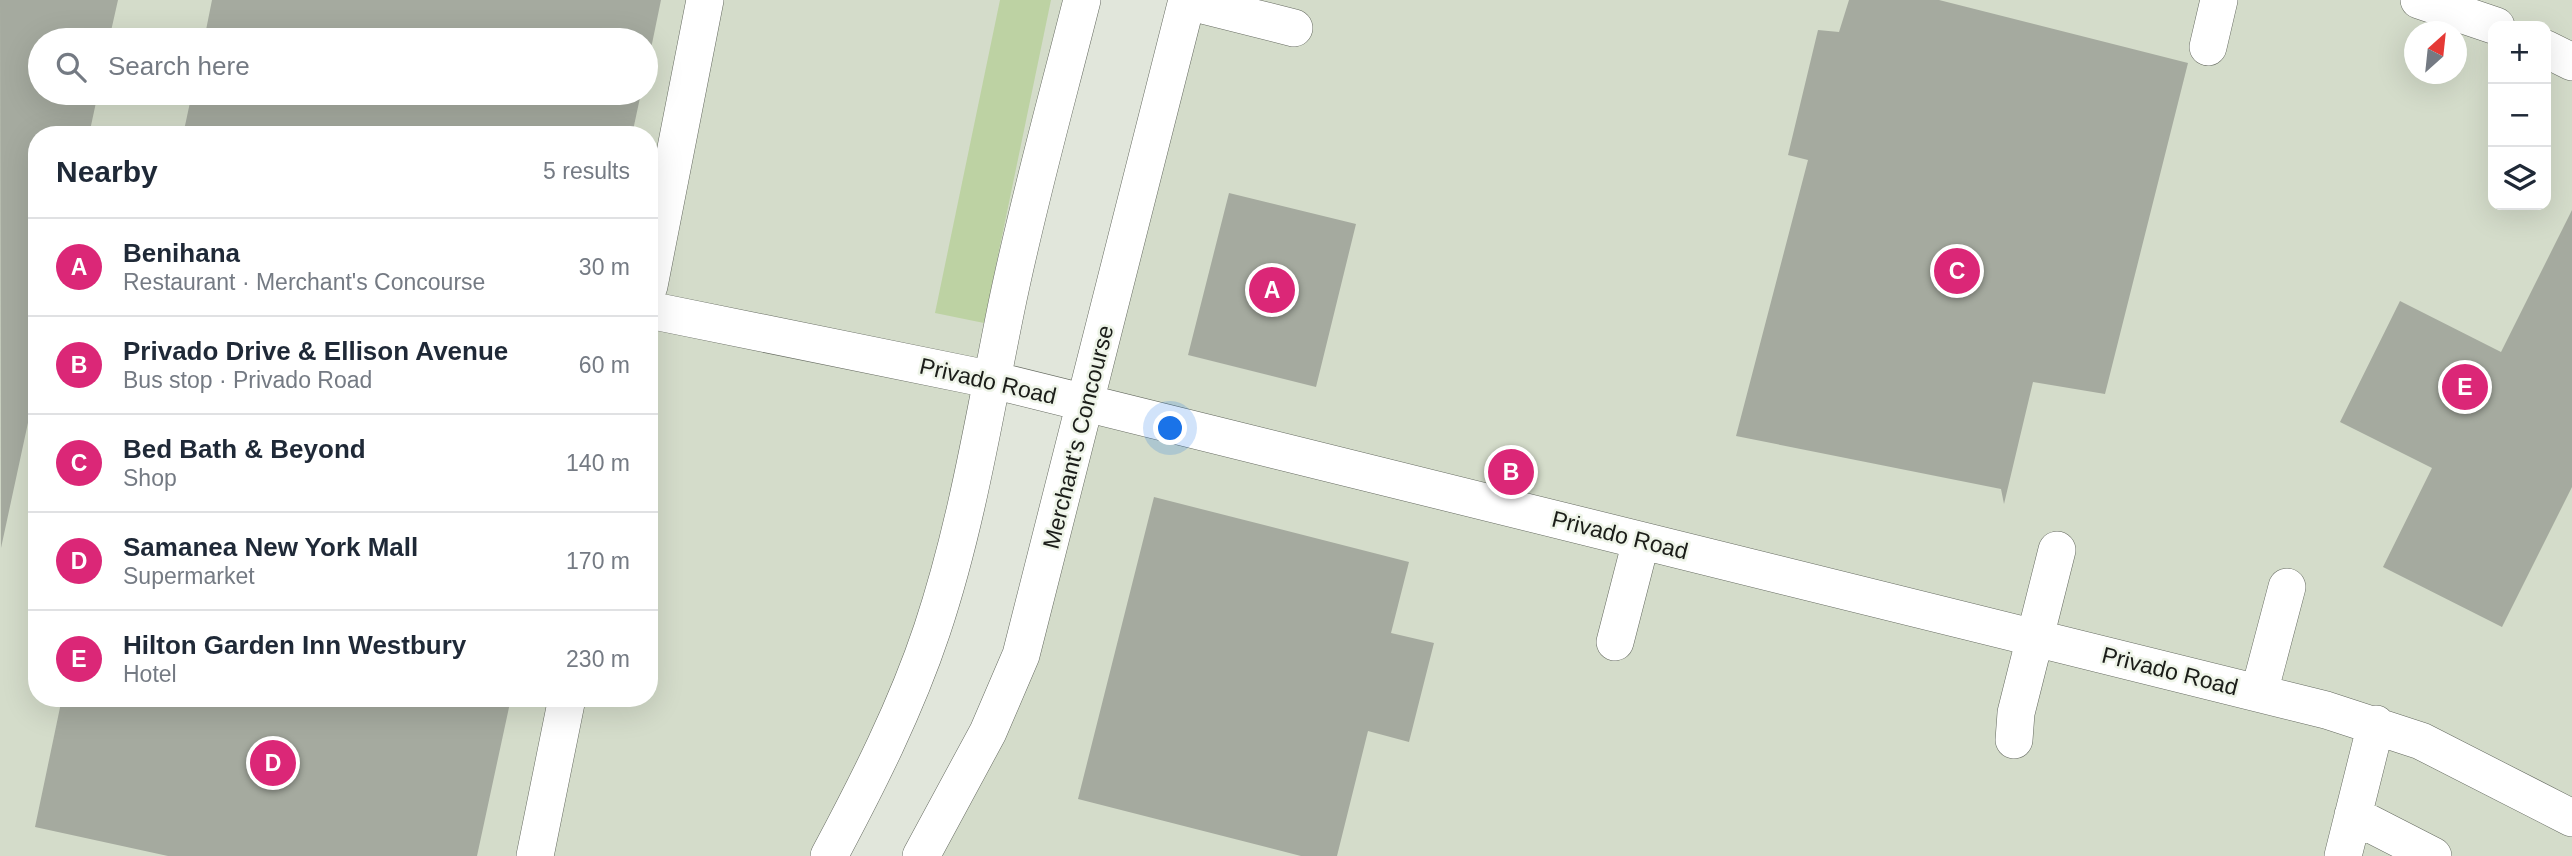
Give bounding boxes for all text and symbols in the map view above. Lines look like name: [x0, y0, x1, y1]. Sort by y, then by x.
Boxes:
north arrow: [2404, 21, 2467, 84]
map controls: [2488, 21, 2551, 210]
button: +: [2488, 21, 2551, 84]
search box: [28, 28, 658, 105]
icon: search: [52, 48, 90, 86]
text: Search here: [108, 51, 250, 81]
button: −: [2488, 84, 2551, 147]
button: layers: [2488, 147, 2551, 210]
text: Nearby: [56, 155, 158, 188]
text: 5 results: [543, 158, 630, 184]
text: Benihana: [123, 238, 240, 268]
pin: C: [1934, 245, 1980, 297]
text: A: [71, 254, 87, 280]
text: 30 m: [579, 254, 630, 280]
pin: A: [1249, 264, 1295, 316]
text: Restaurant · Merchant's Concourse: [123, 269, 485, 295]
street label: Merchant's Concourse: [1038, 323, 1118, 551]
text: Privado Drive & Ellison Avenue: [123, 336, 508, 366]
text: B: [71, 352, 87, 378]
text: 60 m: [579, 352, 630, 378]
street label: Privado Road: [917, 353, 1059, 409]
pin: E: [2442, 361, 2488, 413]
text: Bus stop · Privado Road: [123, 367, 372, 393]
your location: [1153, 411, 1187, 445]
text: Bed Bath & Beyond: [123, 434, 366, 464]
pin: B: [1488, 446, 1534, 498]
text: C: [71, 450, 87, 476]
text: 140 m: [566, 450, 630, 476]
text: Shop: [123, 465, 177, 491]
street label: Privado Road: [1549, 506, 1691, 564]
text: Samanea New York Mall: [123, 532, 418, 562]
text: D: [71, 548, 87, 574]
text: 170 m: [566, 548, 630, 574]
text: Supermarket: [123, 563, 255, 589]
text: Hilton Garden Inn Westbury: [123, 630, 466, 660]
street label: Privado Road: [2099, 642, 2241, 700]
text: E: [71, 646, 87, 672]
text: 230 m: [566, 646, 630, 672]
text: Hotel: [123, 661, 177, 687]
pin: D: [250, 737, 296, 789]

